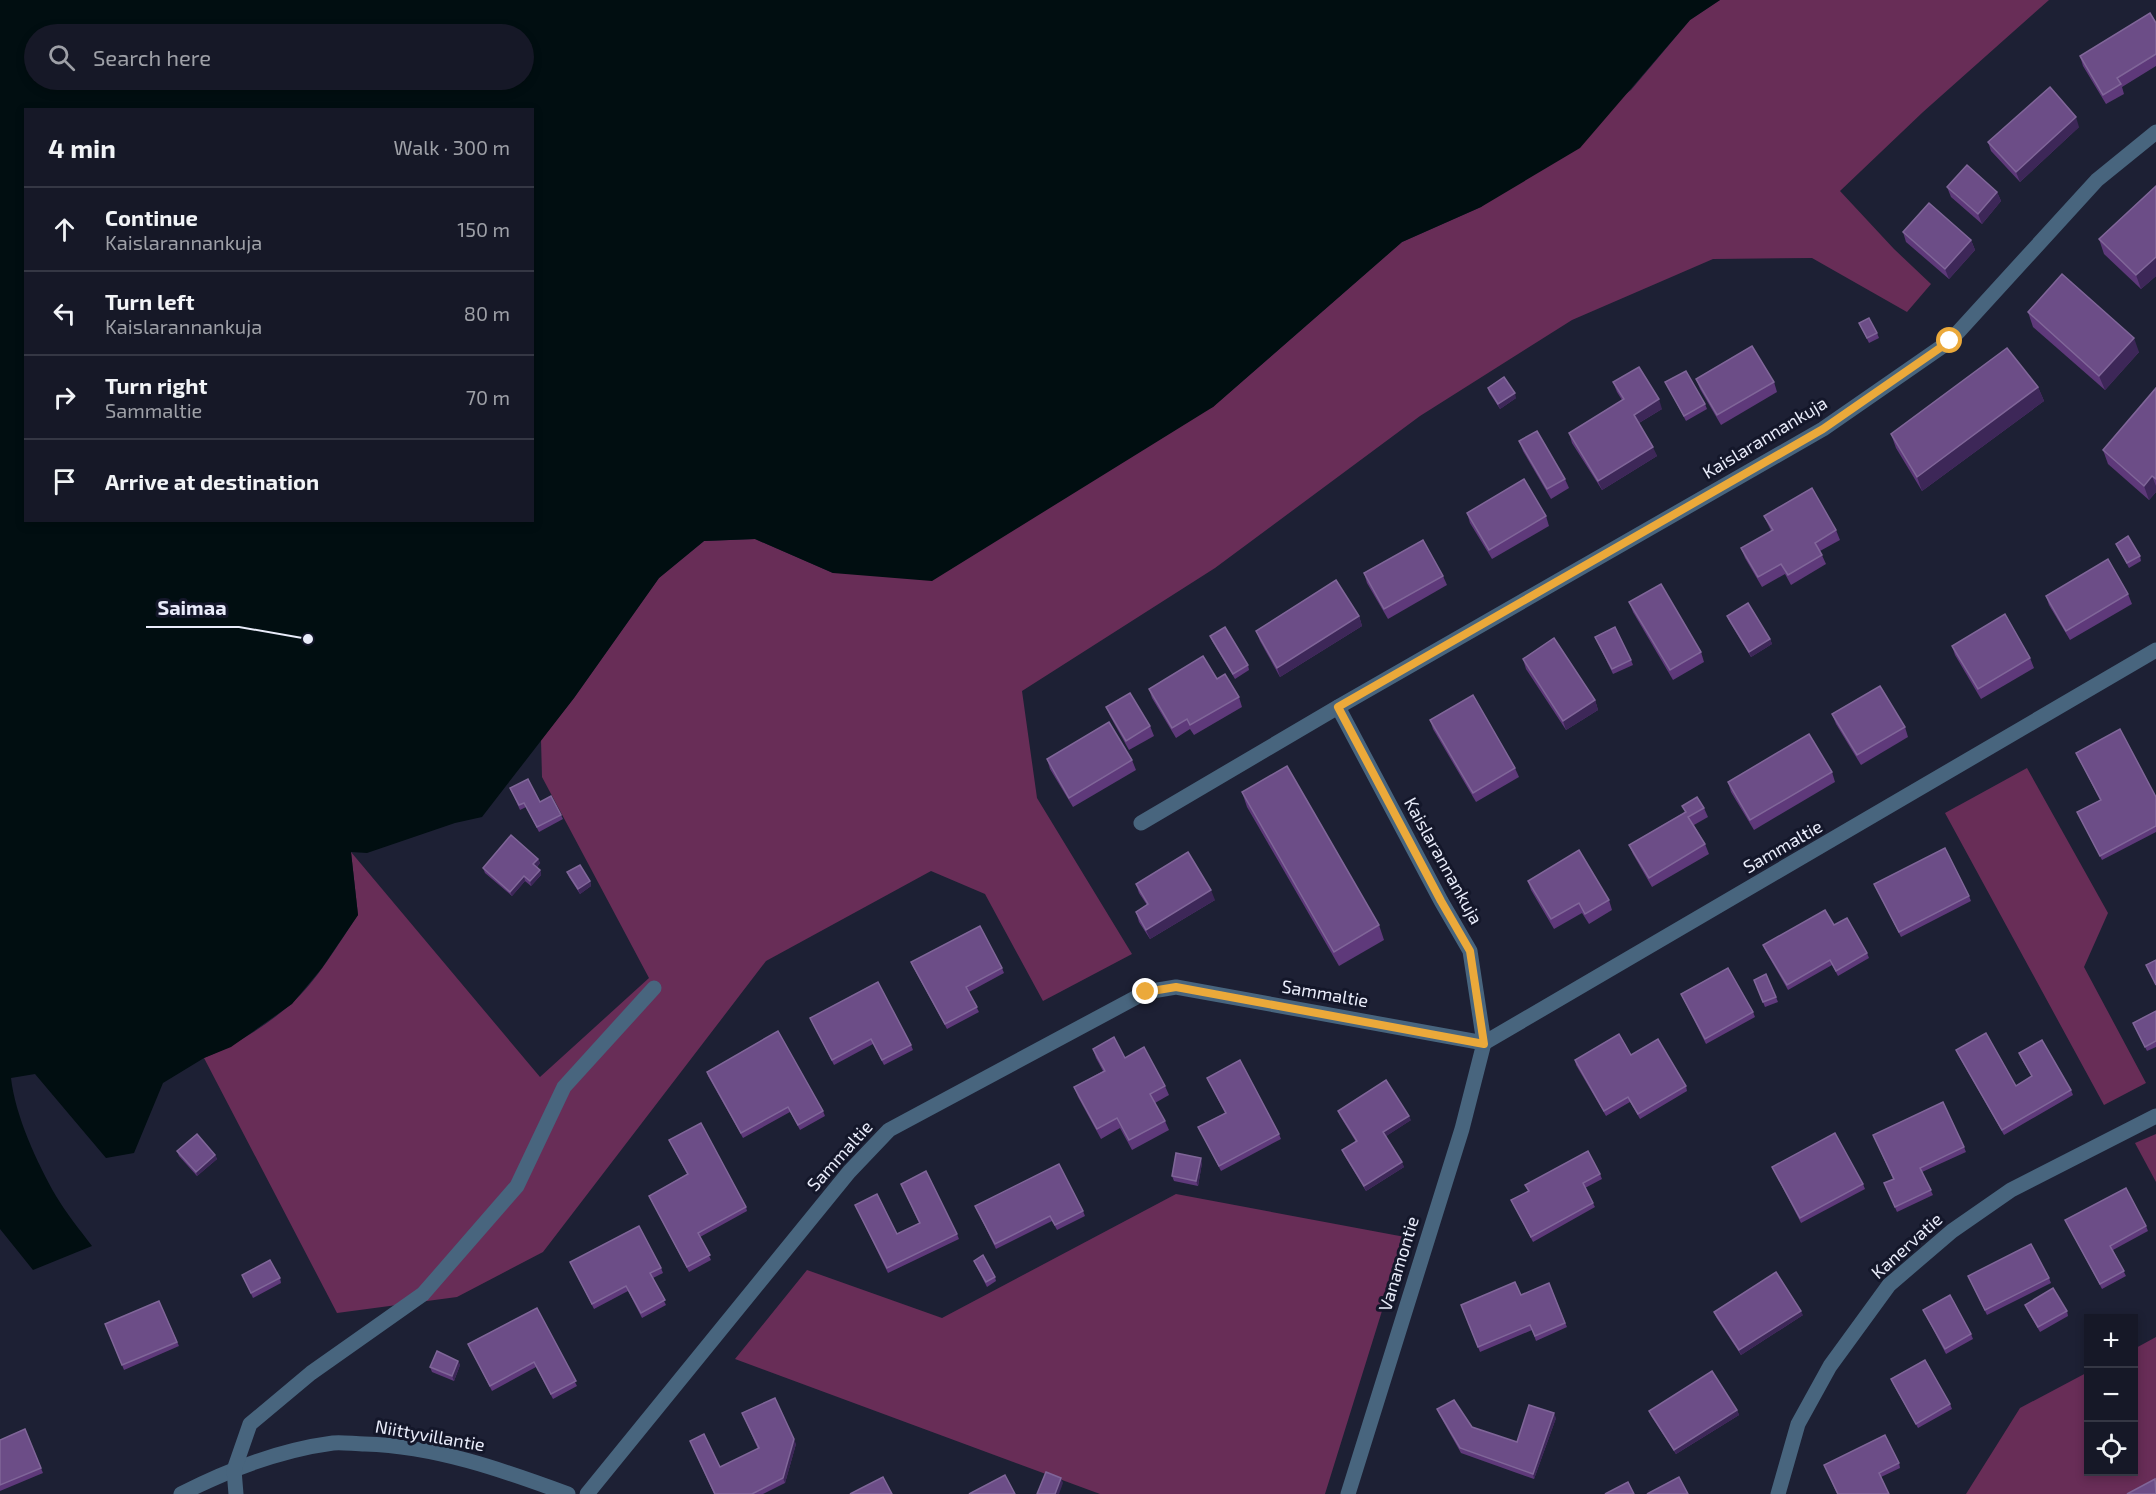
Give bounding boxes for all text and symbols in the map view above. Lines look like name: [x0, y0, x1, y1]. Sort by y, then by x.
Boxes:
search box: [24, 24, 534, 90]
icon: search: [45, 41, 78, 74]
text: Search here: [93, 44, 211, 70]
text: 4 min: [48, 132, 116, 163]
text: Walk · 300 m: [394, 135, 510, 159]
text: Continue: [105, 204, 198, 230]
icon: ahead: [48, 213, 81, 246]
text: 150 m: [457, 217, 510, 241]
text: Kaislarannankuja: [105, 230, 262, 254]
text: Turn left: [105, 288, 194, 314]
icon: left: [48, 297, 81, 330]
text: 80 m: [464, 301, 510, 325]
text: Kaislarannankuja: [105, 314, 262, 338]
route start: [1936, 327, 1962, 353]
text: Turn right: [105, 372, 207, 398]
icon: right: [48, 381, 81, 414]
text: 70 m: [466, 385, 510, 409]
street label: Kaislarannankuja: [1698, 391, 1831, 483]
text: Sammaltie: [105, 398, 202, 422]
icon: arrive: [48, 465, 81, 498]
text: Arrive at destination: [105, 468, 319, 494]
callout: Saimaa: [146, 589, 239, 627]
text: Saimaa: [157, 595, 227, 619]
street label: Kaislarannankuja: [1400, 793, 1488, 928]
street label: Sammaltie: [1739, 815, 1826, 878]
street label: Sammaltie: [1280, 975, 1370, 1011]
route end: [1132, 978, 1158, 1004]
street label: Sammaltie: [802, 1115, 877, 1195]
street label: Kanervatie: [1866, 1208, 1946, 1283]
street label: Vanamontie: [1373, 1214, 1423, 1314]
map controls: [2084, 1314, 2138, 1476]
button: +: [2084, 1314, 2138, 1368]
button: −: [2084, 1368, 2138, 1422]
street label: Niittyvillantie: [374, 1415, 487, 1455]
button: locate: [2084, 1422, 2138, 1476]

